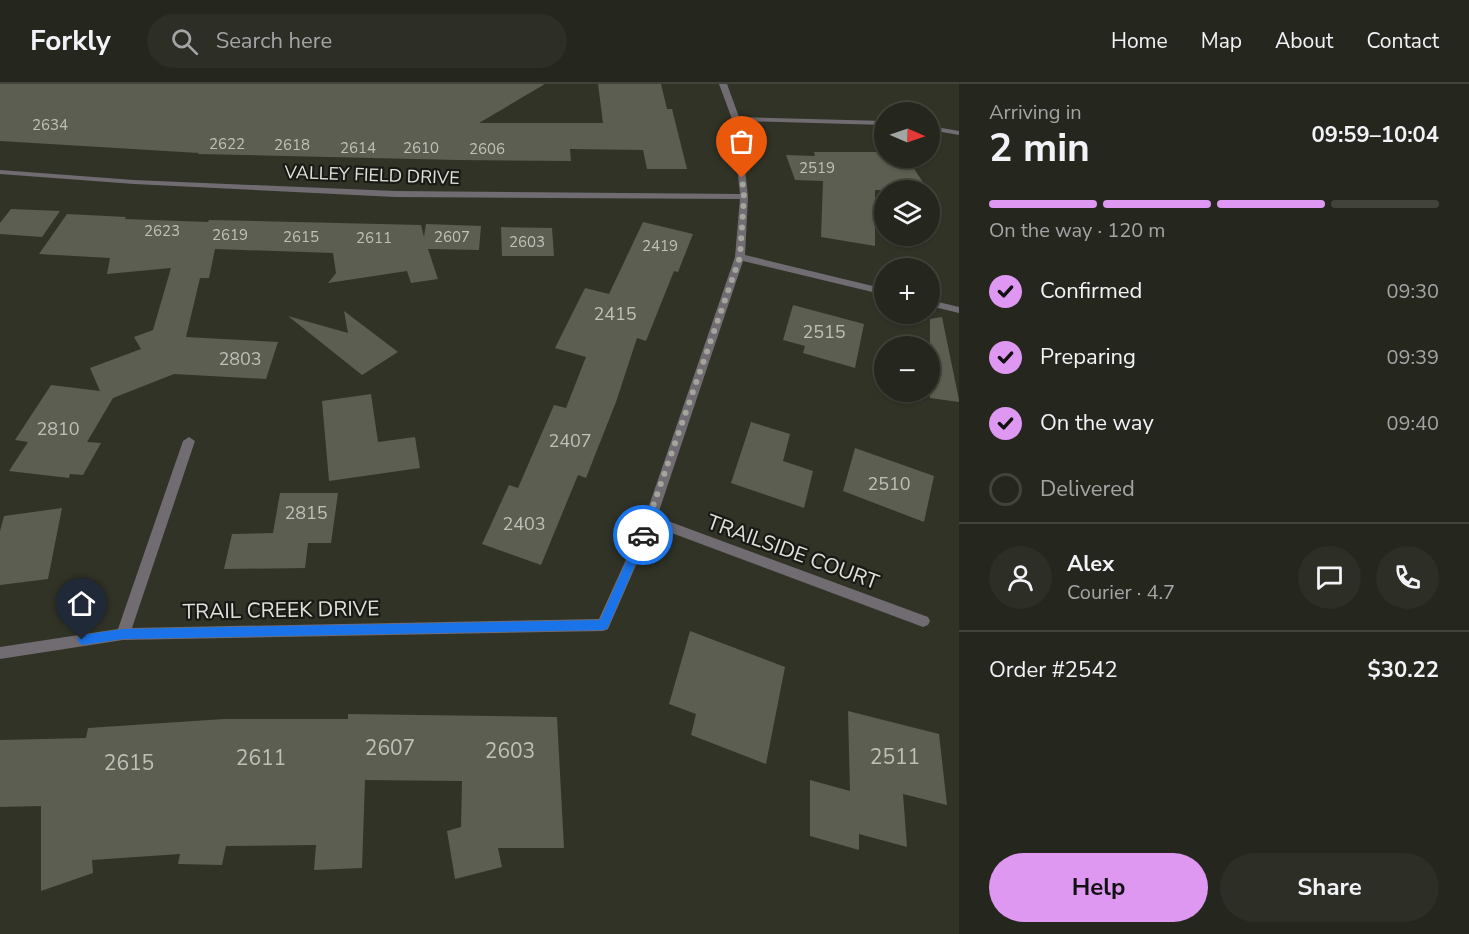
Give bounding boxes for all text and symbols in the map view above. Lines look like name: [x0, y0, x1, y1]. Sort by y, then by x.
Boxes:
search box: [147, 14, 567, 68]
text: Forkly: [30, 22, 111, 60]
icon: search: [168, 25, 201, 58]
text: Search here: [216, 26, 332, 56]
text: Home: [1111, 27, 1168, 55]
text: Map: [1201, 27, 1242, 55]
text: About: [1275, 27, 1333, 55]
text: Contact: [1366, 27, 1439, 55]
text: Arriving in: [989, 99, 1082, 126]
north arrow: [874, 102, 940, 168]
map controls: [874, 102, 940, 402]
house number: 2634: [32, 115, 68, 135]
pin: [716, 116, 767, 178]
text: 09:59–10:04: [1311, 120, 1439, 150]
text: 2 min: [989, 122, 1090, 175]
icon: bag: [725, 125, 758, 158]
house number: 2622: [209, 134, 245, 154]
house number: 2618: [274, 135, 310, 155]
house number: 2614: [340, 138, 376, 158]
house number: 2610: [403, 138, 439, 158]
house number: 2606: [469, 139, 505, 159]
house number: 2519: [799, 158, 835, 178]
street label: VALLEY FIELD DRIVE: [283, 160, 460, 190]
button: layers: [874, 180, 940, 246]
text: On the way · 120 m: [989, 217, 1165, 244]
house number: 2623: [144, 221, 180, 241]
house number: 2619: [212, 225, 248, 245]
house number: 2615: [283, 227, 319, 247]
house number: 2607: [434, 227, 470, 247]
house number: 2611: [356, 228, 392, 248]
house number: 2603: [509, 232, 545, 252]
house number: 2419: [642, 236, 678, 256]
button: +: [874, 258, 940, 324]
icon: check: [989, 275, 1022, 308]
text: Confirmed: [1040, 276, 1142, 306]
text: 09:30: [1386, 278, 1439, 305]
house number: 2415: [593, 302, 637, 326]
house number: 2515: [802, 320, 846, 344]
button: −: [874, 336, 940, 402]
icon: check: [989, 341, 1022, 374]
text: Preparing: [1040, 342, 1136, 372]
text: 09:39: [1386, 344, 1439, 371]
house number: 2803: [218, 347, 262, 371]
icon: check: [989, 407, 1022, 440]
text: On the way: [1040, 408, 1154, 438]
text: 09:40: [1386, 410, 1439, 437]
house number: 2810: [36, 417, 80, 441]
house number: 2407: [548, 429, 592, 453]
house number: 2510: [867, 472, 911, 496]
text: Delivered: [1040, 474, 1135, 504]
house number: 2815: [284, 501, 328, 525]
courier: [613, 505, 673, 565]
street label: TRAILSIDE COURT: [703, 508, 883, 596]
house number: 2403: [502, 512, 546, 536]
icon: car: [627, 519, 660, 552]
button: person: [989, 546, 1052, 609]
button: chat: [1298, 546, 1361, 609]
button: phone: [1376, 546, 1439, 609]
text: Alex: [1067, 549, 1114, 579]
pin: [56, 578, 107, 640]
text: Courier · 4.7: [1067, 579, 1175, 606]
icon: home: [65, 587, 98, 620]
street label: TRAIL CREEK DRIVE: [182, 594, 380, 626]
text: Order #2542: [989, 655, 1118, 685]
text: $30.22: [1368, 655, 1439, 685]
house number: 2607: [365, 734, 415, 762]
house number: 2603: [485, 737, 535, 765]
house number: 2511: [870, 743, 920, 771]
house number: 2611: [236, 744, 286, 772]
house number: 2615: [104, 749, 154, 777]
button: Help: [989, 853, 1208, 922]
button: Share: [1220, 853, 1439, 922]

